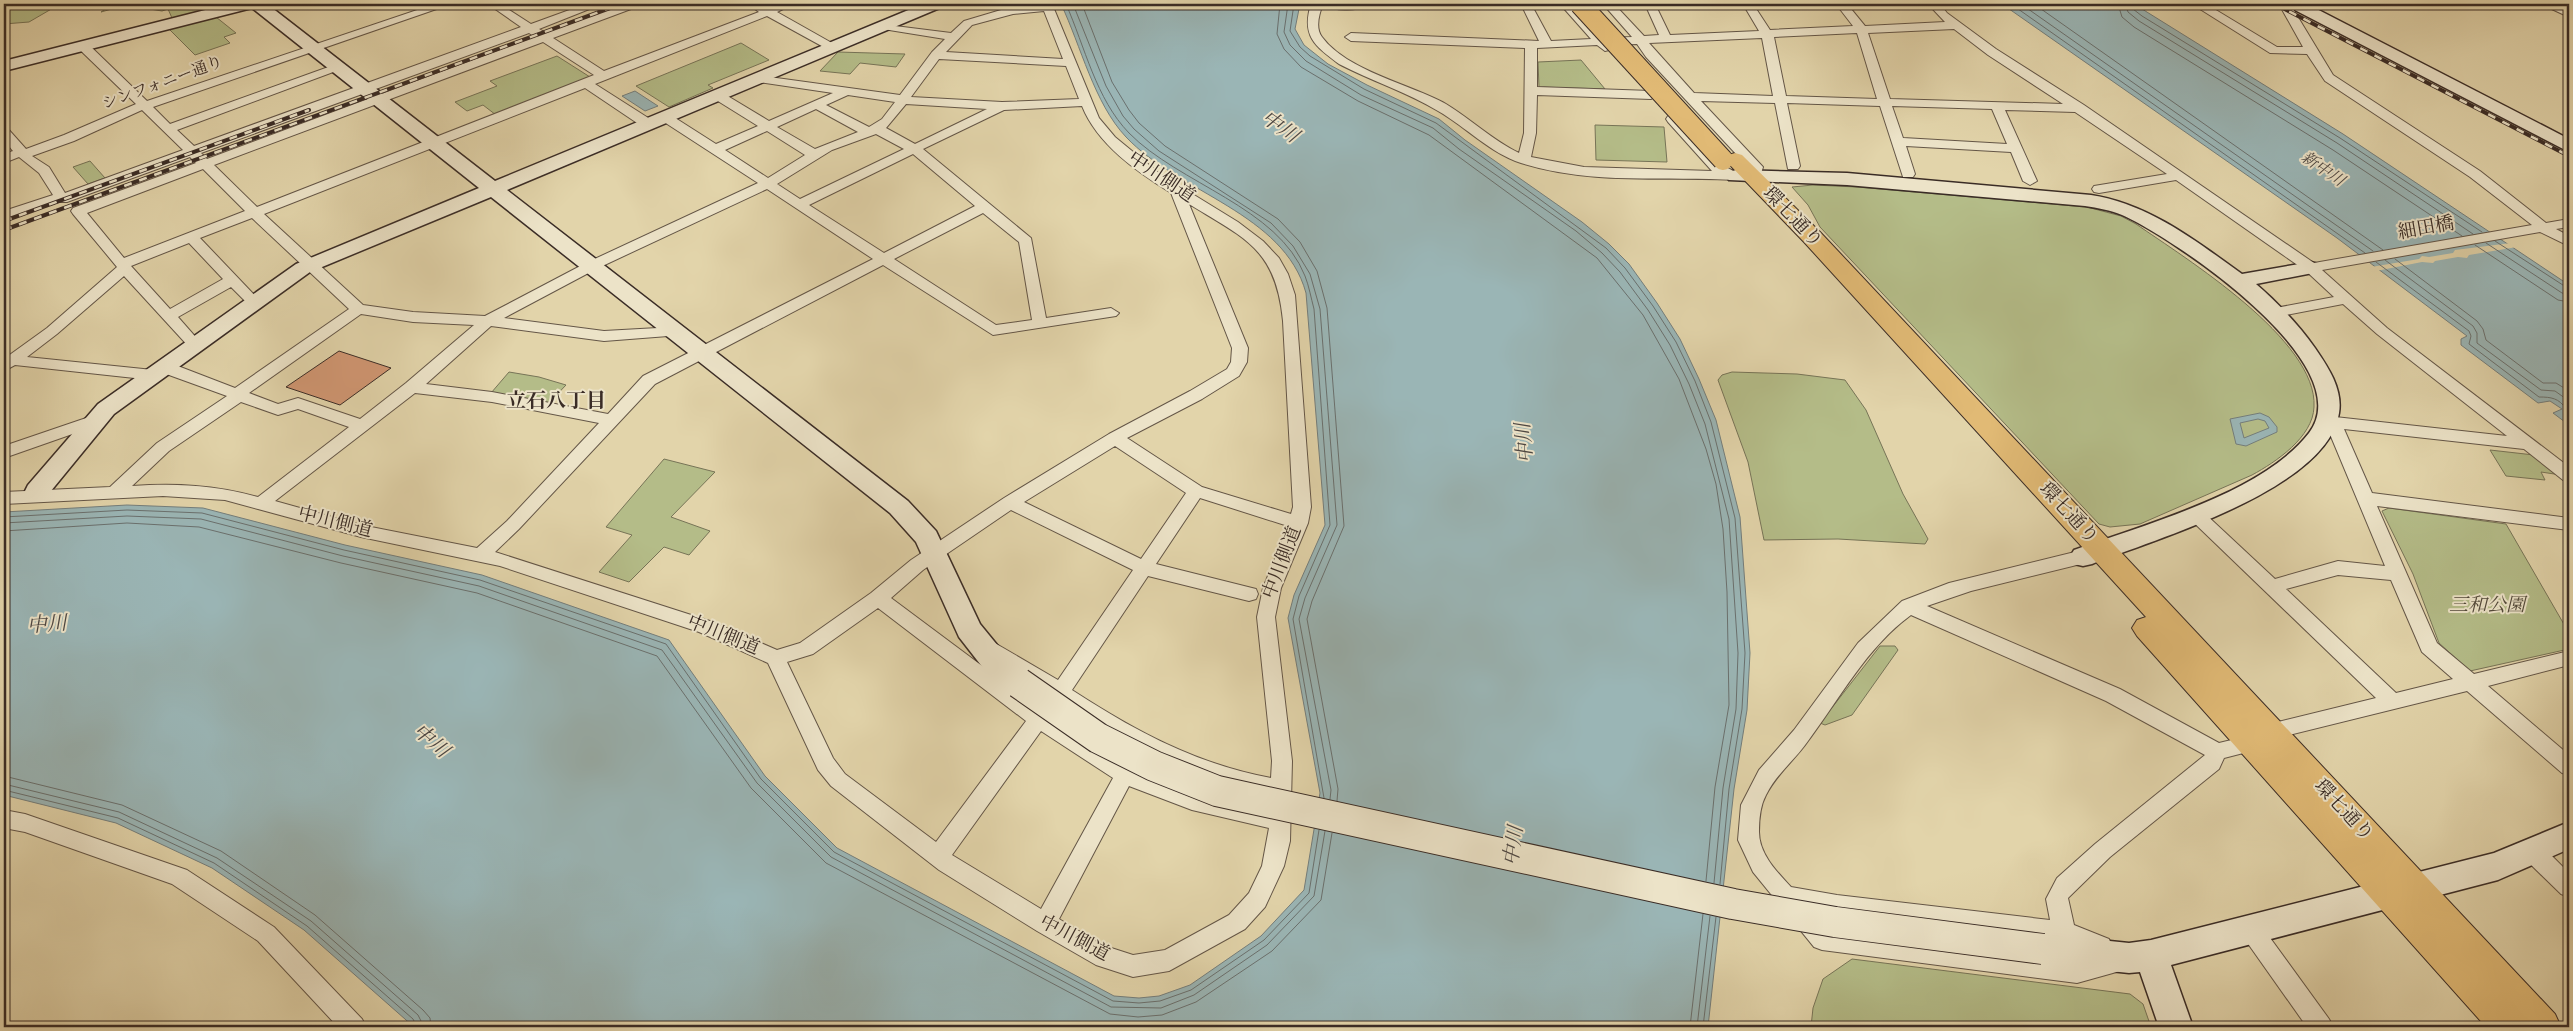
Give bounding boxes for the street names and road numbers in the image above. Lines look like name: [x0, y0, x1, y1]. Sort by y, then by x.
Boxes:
street label: シンフォニー通り: [99, 52, 227, 116]
street label: 中川側道: [1122, 146, 1200, 210]
street label: 環七通り: [1756, 181, 1828, 255]
street label: 細田橋: [2396, 211, 2456, 247]
street label: 環七通り: [2032, 477, 2104, 551]
street label: 中川側道: [295, 501, 375, 545]
street label: 中川側道: [1257, 523, 1309, 603]
street label: 中川側道: [683, 609, 763, 663]
street label: 環七通り: [2307, 774, 2379, 848]
street label: 中川側道: [1034, 909, 1114, 969]

